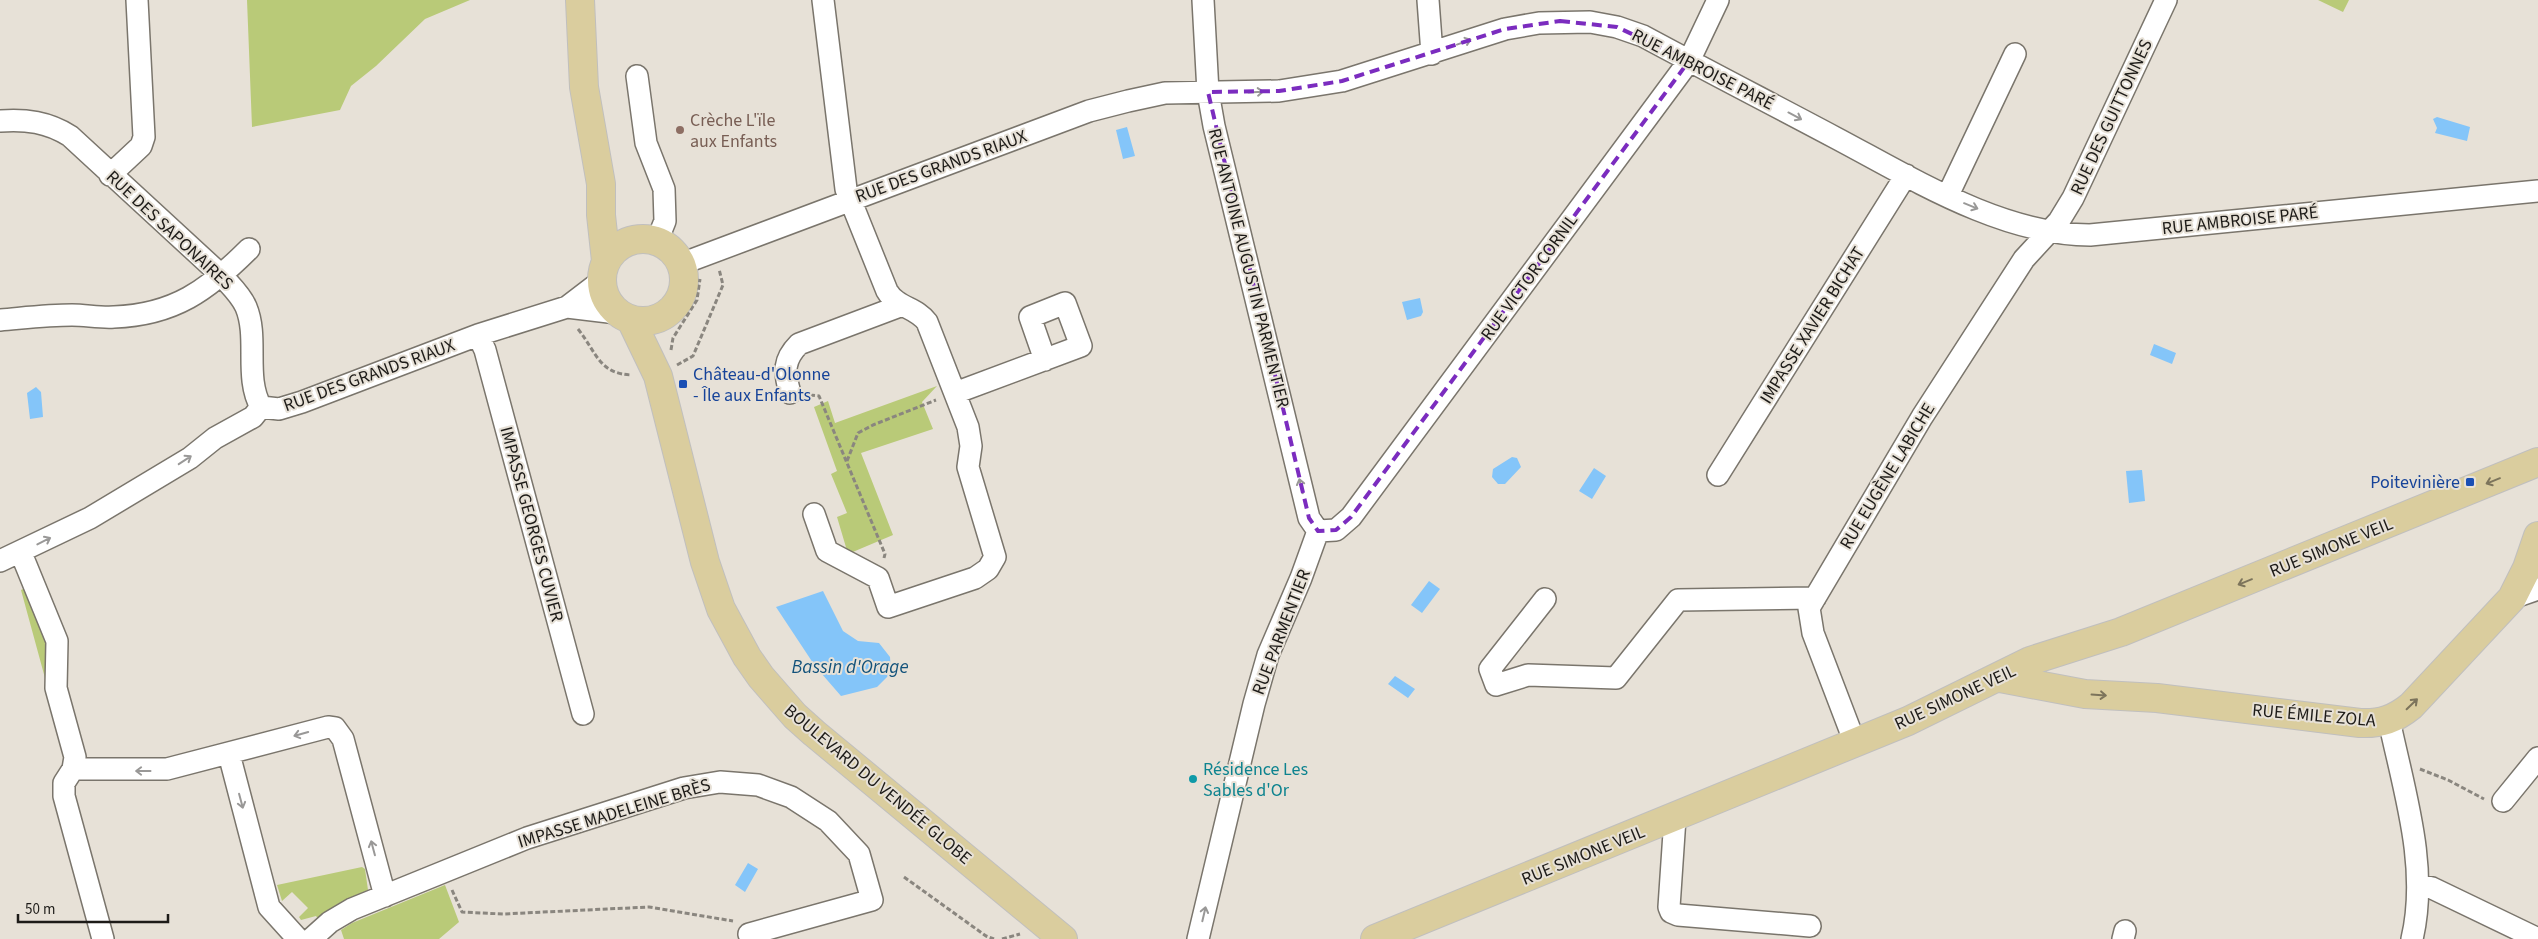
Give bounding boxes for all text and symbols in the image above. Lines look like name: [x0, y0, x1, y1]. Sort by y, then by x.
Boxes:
street label: RUE AMBROISE PARÉ: [1627, 23, 1778, 116]
street label: RUE DES GUITTONNES: [2064, 35, 2159, 199]
one-way arrow: [1456, 37, 1472, 46]
one-way arrow: [1248, 88, 1264, 97]
place label: Crèche L'ïle aux Enfants: [690, 108, 777, 154]
one-way arrow: [1787, 112, 1801, 122]
marker: Crèche L'ïle aux Enfants: [674, 124, 686, 136]
street label: RUE DES GRANDS RIAUX: [852, 124, 1030, 209]
street label: RUE ANTOINE AUGUSTIN PARMENTIER: [1202, 126, 1295, 410]
street label: RUE DES SAPONAIRES: [101, 165, 239, 296]
street label: RUE AMBROISE PARÉ: [2161, 200, 2319, 241]
one-way arrow: [1963, 202, 1978, 211]
street label: RUE VICTOR CORNIL: [1475, 209, 1584, 346]
street label: IMPASSE XAVIER BICHAT: [1754, 242, 1871, 409]
street label: RUE DES GRANDS RIAUX: [280, 333, 458, 418]
place label: Château-d'Olonne - Île aux Enfants: [693, 362, 830, 408]
marker: Château-d'Olonne - Île aux Enfants: [677, 378, 689, 390]
street label: RUE EUGÈNE LABICHE: [1834, 398, 1941, 554]
street label: IMPASSE GEORGES CUVIER: [493, 424, 570, 624]
one-way arrow: [178, 455, 192, 465]
place label: Poitevinière: [2370, 470, 2460, 495]
marker: Poitevinière: [2464, 476, 2476, 488]
one-way arrow: [2486, 476, 2501, 486]
one-way arrow: [1296, 478, 1305, 494]
street label: RUE SIMONE VEIL: [2266, 511, 2397, 584]
one-way arrow: [37, 536, 52, 546]
street label: RUE PARMENTIER: [1246, 566, 1317, 699]
one-way arrow: [2238, 578, 2254, 587]
water label: Bassin d'Orage: [791, 654, 909, 681]
street label: RUE SIMONE VEIL: [1890, 658, 2020, 737]
one-way arrow: [2091, 691, 2107, 700]
street label: BOULEVARD DU VENDÉE GLOBE: [779, 698, 977, 870]
street label: RUE ÉMILE ZOLA: [2251, 698, 2377, 733]
one-way arrow: [2405, 698, 2418, 710]
one-way arrow: [294, 730, 310, 739]
place label: Résidence Les Sables d'Or: [1203, 757, 1308, 803]
one-way arrow: [136, 766, 152, 776]
street label: IMPASSE MADELEINE BRÈS: [515, 772, 713, 855]
marker: Résidence Les Sables d'Or: [1187, 773, 1199, 785]
one-way arrow: [237, 793, 246, 809]
street label: RUE SIMONE VEIL: [1518, 819, 1649, 892]
one-way arrow: [367, 841, 377, 857]
scale bar: [18, 892, 168, 924]
text: 50 m: [25, 899, 55, 920]
one-way arrow: [1200, 906, 1209, 922]

